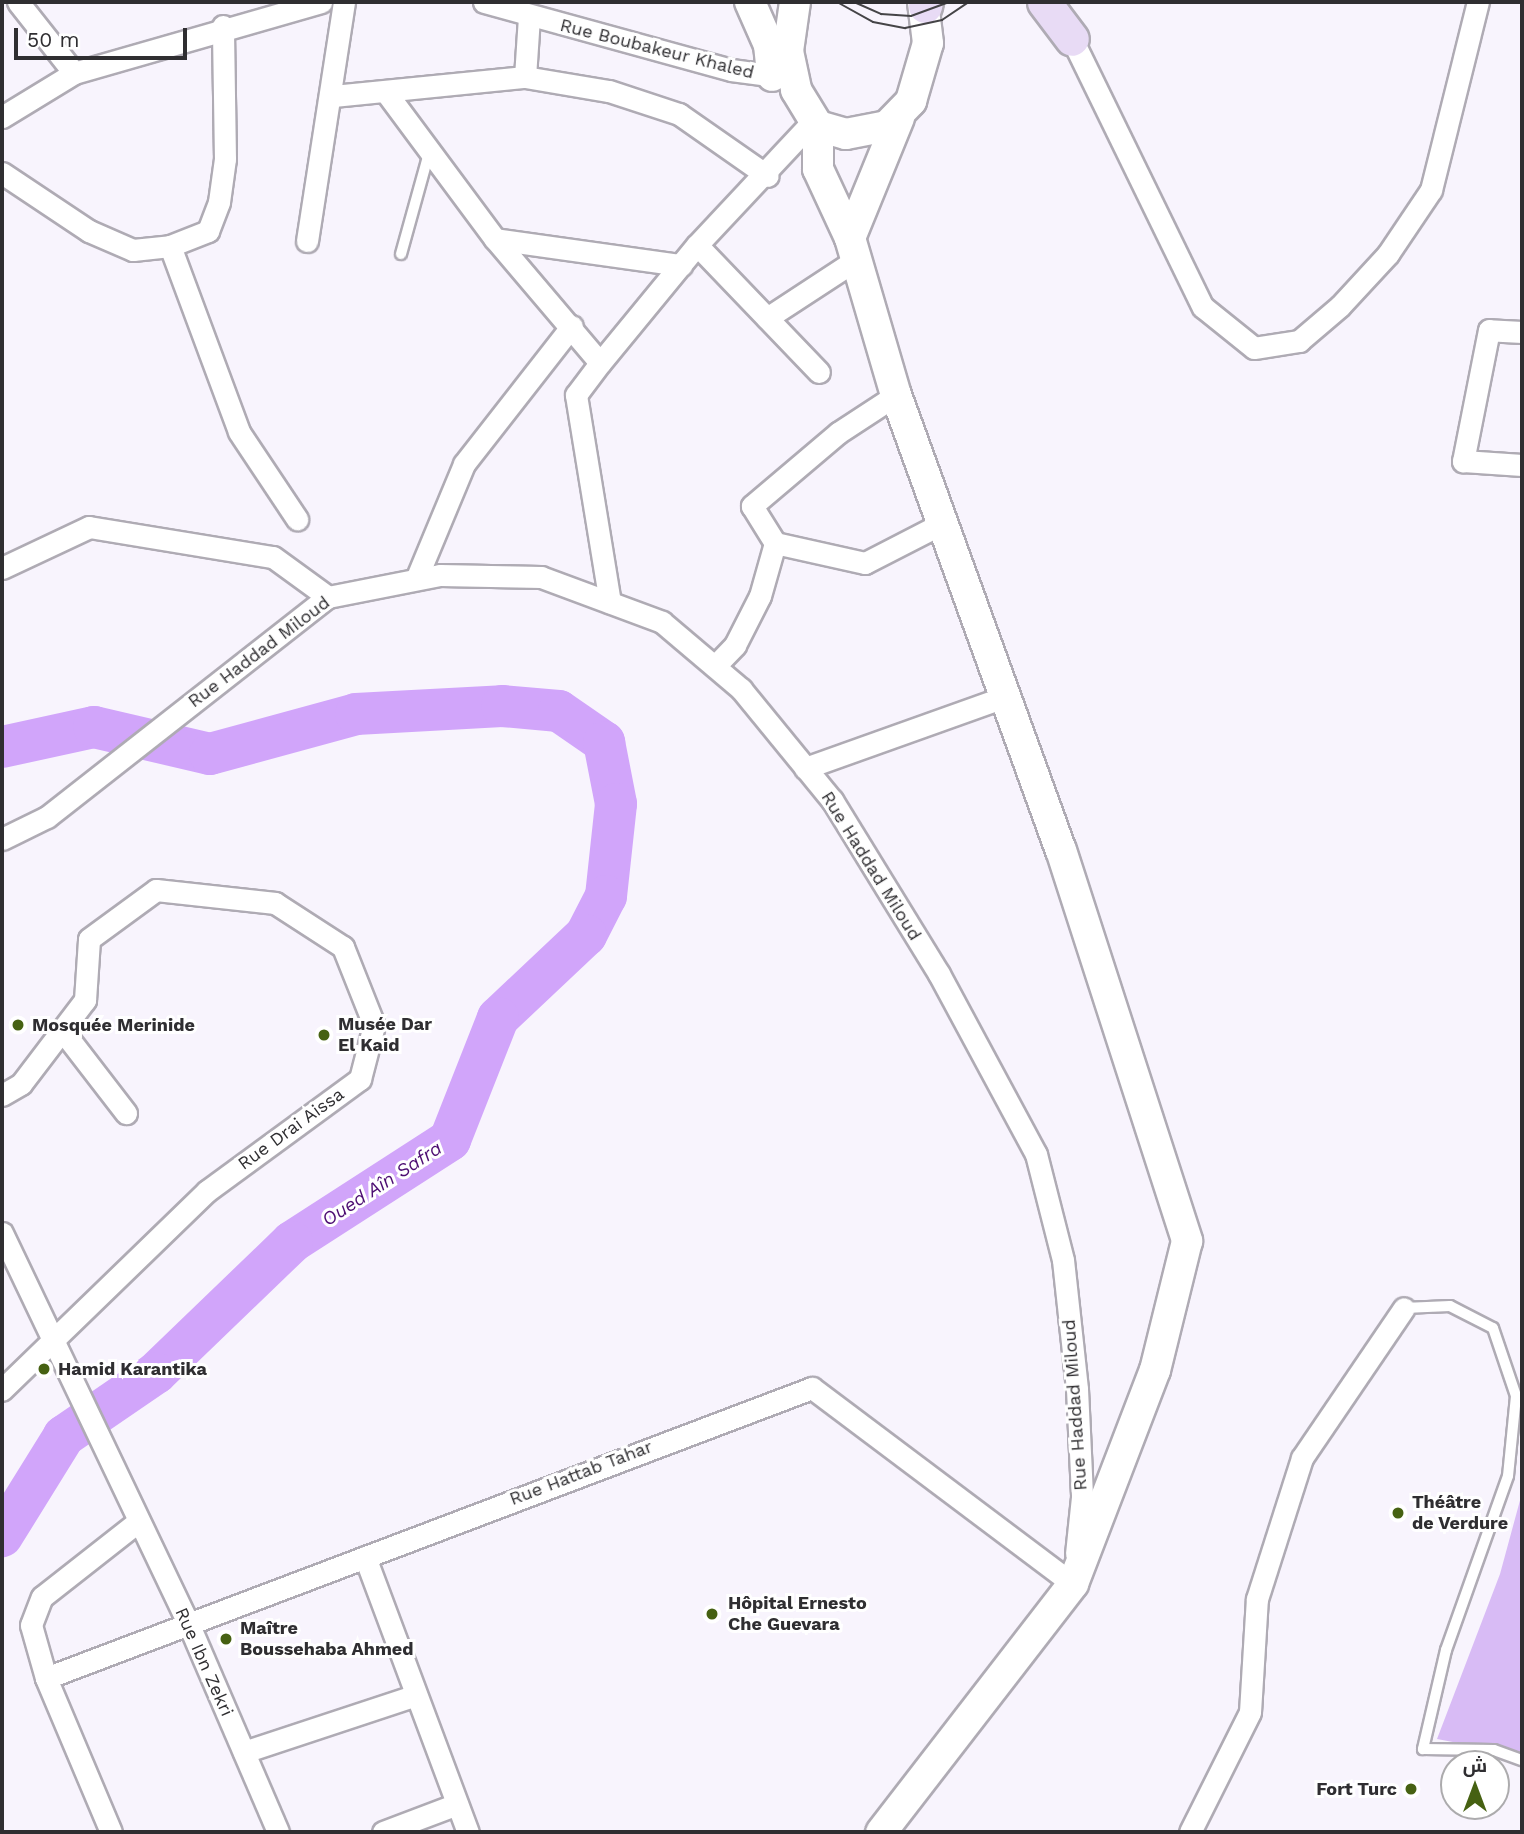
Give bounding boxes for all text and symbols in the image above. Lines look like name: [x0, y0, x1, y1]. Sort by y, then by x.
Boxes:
scale bar: [18, 14, 191, 58]
street label: Rue Boubakeur Khaled: [557, 14, 757, 84]
text: 50 m: [27, 27, 79, 52]
street label: Rue Haddad Miloud: [184, 592, 334, 712]
street label: Rue Haddad Miloud: [816, 787, 926, 945]
place label: Mosquée Merinide: [32, 1014, 195, 1036]
place label: Musée Dar El Kaid: [338, 1014, 432, 1056]
marker: Mosquée Merinide: [10, 1017, 26, 1033]
marker: Musée Dar El Kaid: [316, 1027, 332, 1043]
street label: Rue Drai Aissa: [234, 1083, 348, 1175]
water label: Oued Aîn Safra: [317, 1137, 447, 1231]
street label: Rue Haddad Miloud: [1058, 1319, 1092, 1491]
place label: Hamid Karantika: [58, 1358, 207, 1380]
marker: Hamid Karantika: [36, 1361, 52, 1377]
street label: Rue Hattab Tahar: [506, 1436, 656, 1510]
place label: Théâtre de Verdure: [1412, 1492, 1509, 1534]
marker: Théâtre de Verdure: [1390, 1505, 1406, 1521]
place label: Hôpital Ernesto Che Guevara: [728, 1593, 867, 1636]
street label: Rue Ibn Zekri: [170, 1604, 238, 1720]
marker: Hôpital Ernesto Che Guevara: [702, 1604, 722, 1624]
place label: Maître Boussehaba Ahmed: [240, 1618, 414, 1660]
marker: Maître Boussehaba Ahmed: [218, 1631, 234, 1647]
north arrow: [1440, 1750, 1510, 1820]
text: ش: [1463, 1754, 1487, 1777]
place label: Fort Turc: [1316, 1778, 1397, 1800]
marker: Fort Turc: [1403, 1781, 1419, 1797]

